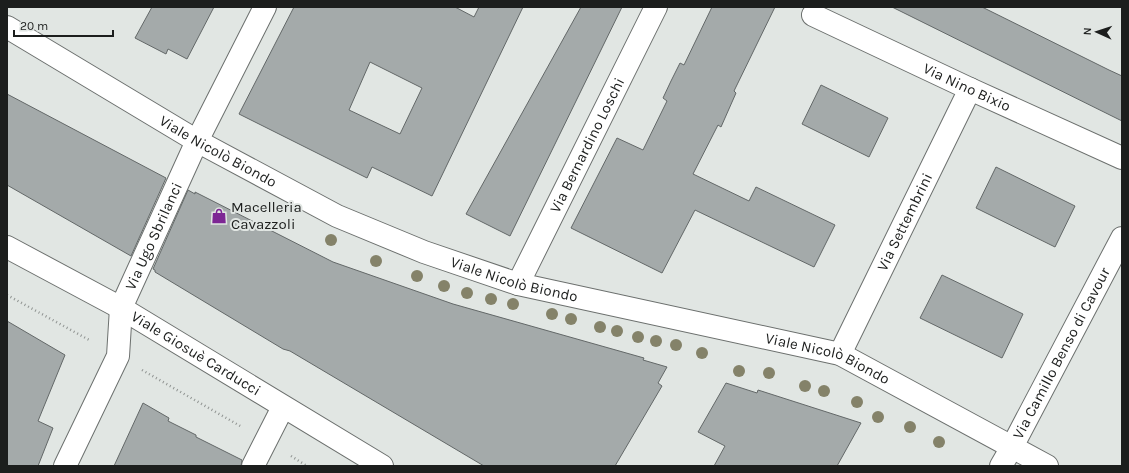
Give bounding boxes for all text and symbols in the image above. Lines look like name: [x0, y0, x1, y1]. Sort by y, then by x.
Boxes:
scale bar: [14, 12, 113, 38]
north arrow: [1077, 12, 1117, 52]
text: 20 m: [20, 19, 48, 33]
text: N: [1081, 27, 1094, 36]
street label: Via Nino Bixio: [920, 59, 1014, 115]
street label: Via Bernardino Loschi: [546, 75, 628, 216]
street label: Viale Nicolò Biondo: [156, 112, 280, 191]
street label: Via Settembrini: [873, 170, 936, 274]
street label: Via Ugo Sbrilanci: [121, 180, 186, 293]
place label: Macelleria Cavazzoli: [231, 198, 302, 233]
shop icon: Macelleria Cavazzoli: [210, 207, 228, 225]
street label: Viale Nicolò Biondo: [448, 253, 579, 306]
street label: Via Camillo Benso di Cavour: [1009, 264, 1114, 442]
street label: Viale Giosuè Carducci: [128, 307, 264, 399]
street label: Viale Nicolò Biondo: [764, 329, 893, 388]

